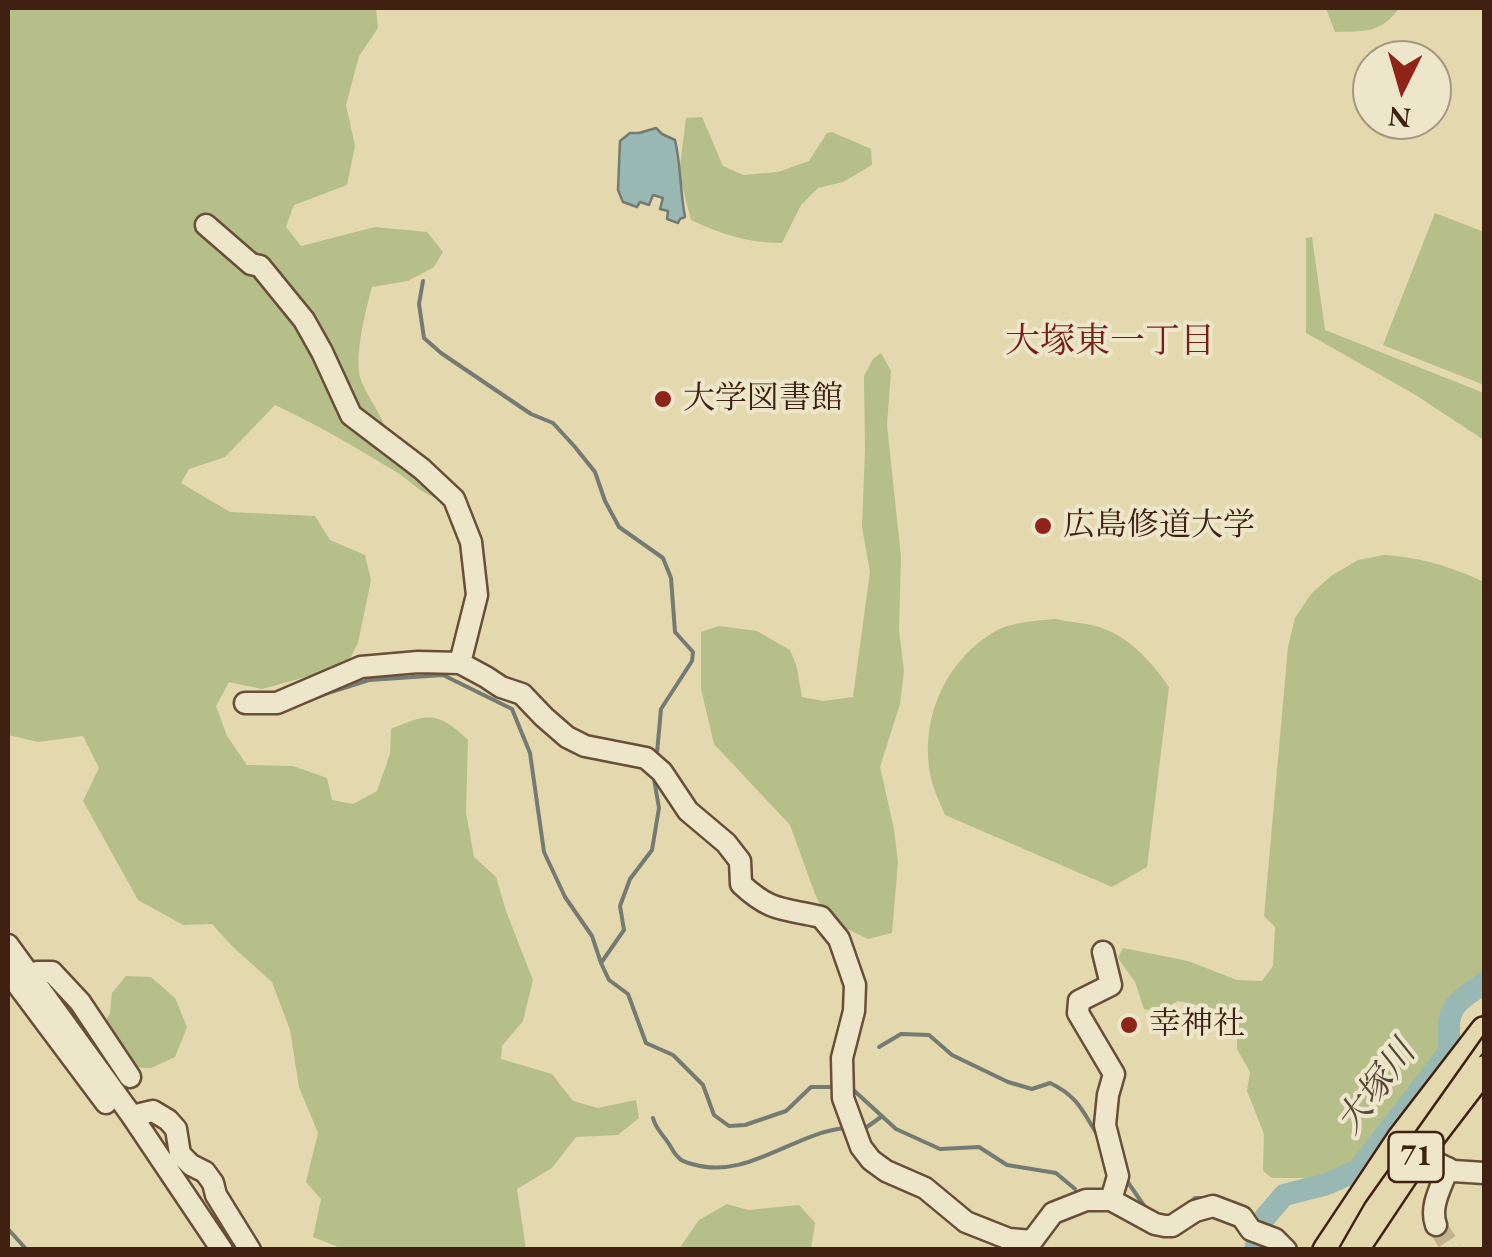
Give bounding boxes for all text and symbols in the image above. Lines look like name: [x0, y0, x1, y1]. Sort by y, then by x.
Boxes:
north arrow: [1352, 40, 1452, 140]
text: N: [1387, 99, 1412, 137]
district label: 大塚東一丁目: [1005, 321, 1215, 363]
place label: 大学図書館: [683, 380, 843, 418]
marker: 大学図書館: [652, 388, 674, 410]
place label: 広島修道大学: [1063, 507, 1255, 545]
marker: 広島修道大学: [1032, 515, 1054, 537]
place label: 幸神社: [1149, 1006, 1245, 1044]
marker: 幸神社: [1118, 1014, 1140, 1036]
water label: 大塚川: [1329, 1033, 1425, 1143]
road number: 71: [1388, 1132, 1444, 1182]

